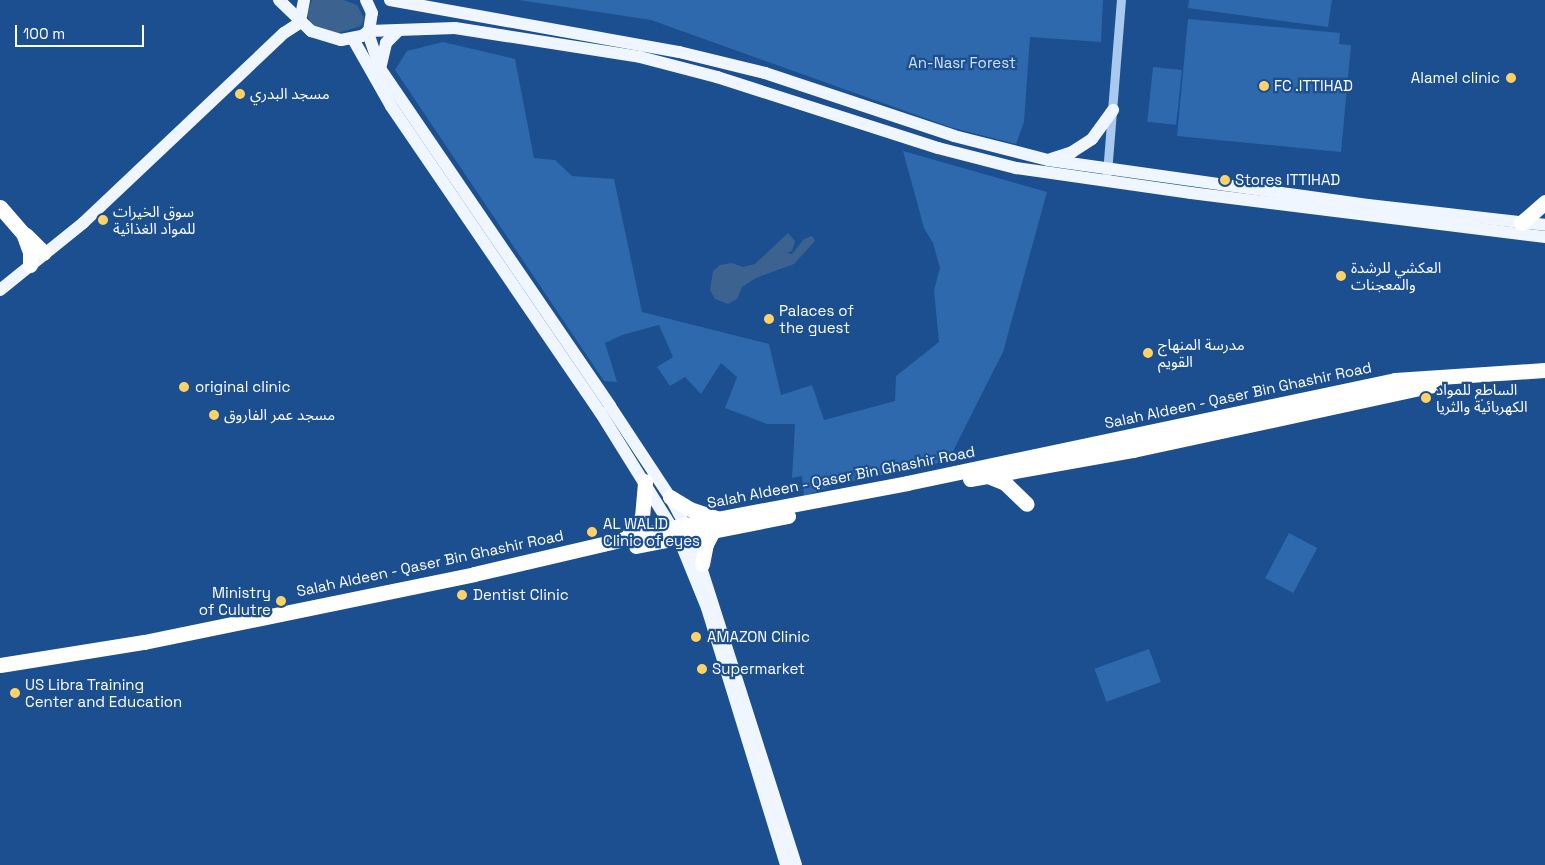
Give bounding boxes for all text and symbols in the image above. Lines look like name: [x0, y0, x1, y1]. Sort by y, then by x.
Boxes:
scale bar: [18, 15, 146, 47]
text: 100 m: [23, 24, 65, 43]
park label: An-Nasr Forest: [908, 54, 1016, 72]
place label: Alamel clinic: [1411, 69, 1500, 87]
marker: Alamel clinic: [1504, 71, 1518, 85]
place label: FC .ITTIHAD: [1274, 77, 1353, 95]
marker: FC .ITTIHAD: [1258, 80, 1270, 92]
place label: مسجد البدري: [250, 85, 330, 103]
marker: مسجد البدري: [234, 88, 246, 100]
place label: Stores ITTIHAD: [1235, 171, 1340, 189]
marker: Stores ITTIHAD: [1219, 174, 1231, 186]
place label: سوق الخيرات للمواد الغذائية: [113, 202, 195, 237]
marker: سوق الخيرات للمواد الغذائية: [97, 214, 109, 226]
place label: العكشي للرشدة والمعجنات: [1351, 258, 1441, 293]
marker: العكشي للرشدة والمعجنات: [1335, 270, 1347, 282]
place label: Palaces of the guest: [779, 301, 854, 336]
marker: Palaces of the guest: [763, 313, 775, 325]
place label: مدرسة المنهاج القويم: [1158, 335, 1245, 370]
marker: مدرسة المنهاج القويم: [1142, 347, 1154, 359]
street label: Salah Aldeen - Qaser Bin Ghashir Road: [1102, 358, 1374, 432]
place label: original clinic: [195, 378, 290, 396]
marker: original clinic: [177, 380, 191, 394]
place label: الساطع للمواد الكهربائية والثريا: [1436, 380, 1527, 415]
marker: الساطع للمواد الكهربائية والثريا: [1420, 392, 1432, 404]
place label: مسجد عمر الفاروق: [224, 406, 335, 424]
marker: مسجد عمر الفاروق: [208, 409, 220, 421]
street label: Salah Aldeen - Qaser Bin Ghashir Road: [705, 442, 977, 512]
place label: AL WALID Clinic of eyes: [603, 514, 700, 549]
marker: AL WALID Clinic of eyes: [585, 525, 599, 539]
street label: Salah Aldeen - Qaser Bin Ghashir Road: [294, 526, 566, 600]
place label: Ministry of Culutre: [199, 583, 271, 618]
place label: Dentist Clinic: [473, 586, 569, 604]
marker: Dentist Clinic: [455, 588, 469, 602]
marker: Ministry of Culutre: [275, 595, 287, 607]
place label: AMAZON Clinic: [707, 628, 810, 646]
marker: AMAZON Clinic: [689, 630, 703, 644]
place label: Supermarket: [712, 660, 805, 678]
marker: Supermarket: [696, 663, 708, 675]
place label: US Libra Training Center and Education: [25, 675, 182, 710]
marker: US Libra Training Center and Education: [9, 687, 21, 699]

